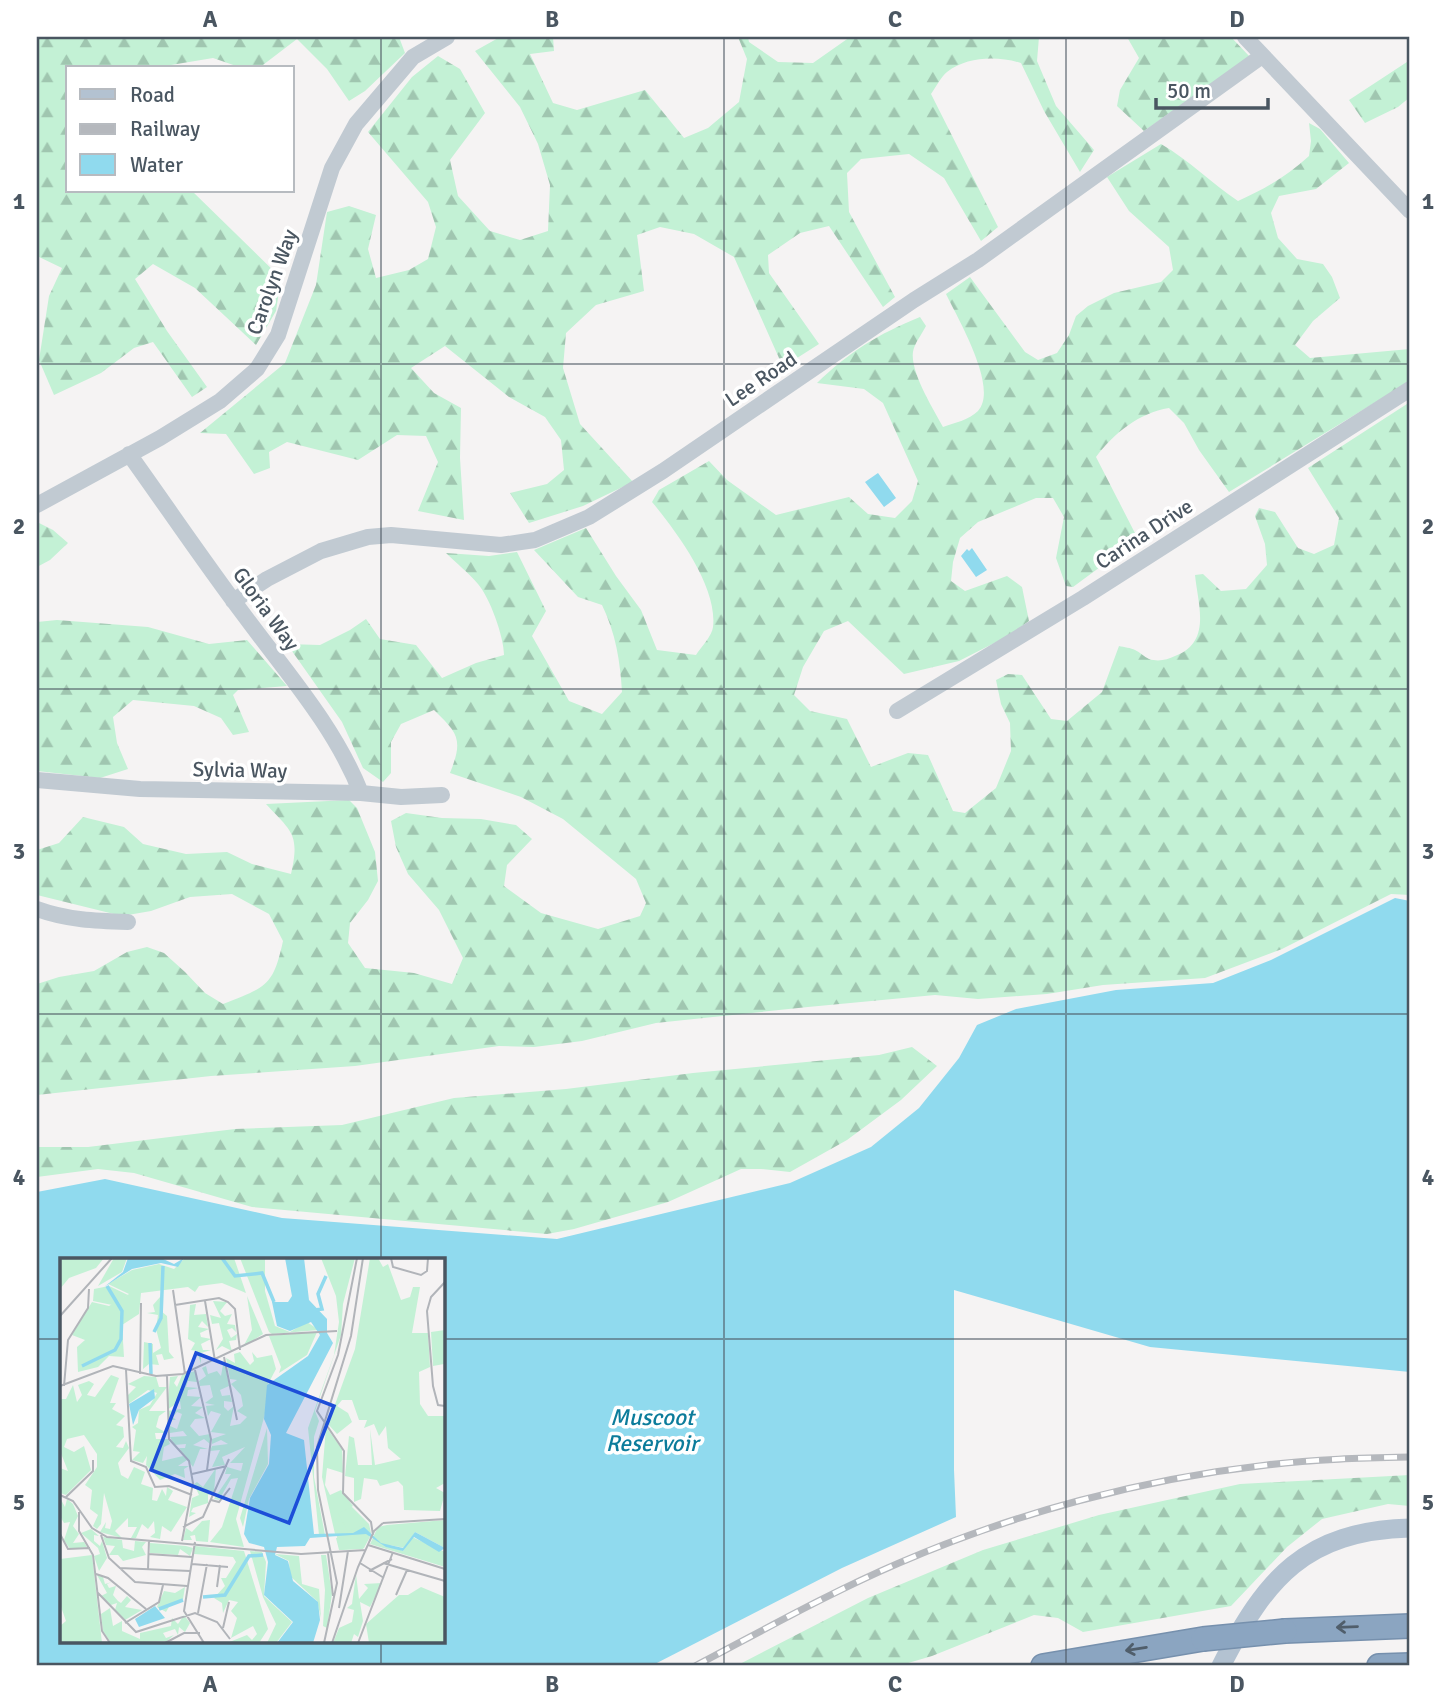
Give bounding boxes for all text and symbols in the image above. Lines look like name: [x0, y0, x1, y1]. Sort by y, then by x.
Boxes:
text: A: [203, 5, 218, 34]
text: B: [545, 5, 559, 34]
text: C: [888, 5, 902, 34]
text: D: [1229, 5, 1245, 34]
legend: [66, 66, 294, 192]
scale bar: [1156, 66, 1268, 110]
text: 50 m: [1167, 78, 1211, 104]
text: Road: [130, 82, 175, 108]
text: Railway: [130, 116, 200, 142]
text: Water: [130, 152, 183, 178]
text: 1: [13, 187, 25, 216]
text: 1: [1422, 187, 1434, 216]
street label: Carolyn Way: [241, 225, 303, 338]
street label: Lee Road: [720, 346, 802, 412]
street label: Carina Drive: [1091, 493, 1197, 575]
text: 2: [13, 512, 25, 541]
text: 2: [1422, 512, 1434, 541]
street label: Gloria Way: [227, 562, 305, 656]
street label: Sylvia Way: [193, 756, 288, 784]
text: 3: [13, 837, 25, 866]
text: 3: [1422, 837, 1434, 866]
text: 4: [13, 1163, 25, 1192]
text: 4: [1422, 1163, 1434, 1192]
inset map: [60, 1258, 444, 1644]
water label: Muscoot Reservoir: [606, 1403, 702, 1458]
text: 5: [13, 1488, 25, 1517]
text: 5: [1422, 1488, 1434, 1517]
one-way arrow: [1336, 1621, 1359, 1634]
one-way arrow: [1125, 1643, 1148, 1656]
text: A: [203, 1670, 218, 1699]
text: B: [545, 1670, 559, 1699]
text: C: [888, 1670, 902, 1699]
text: D: [1229, 1670, 1245, 1699]

